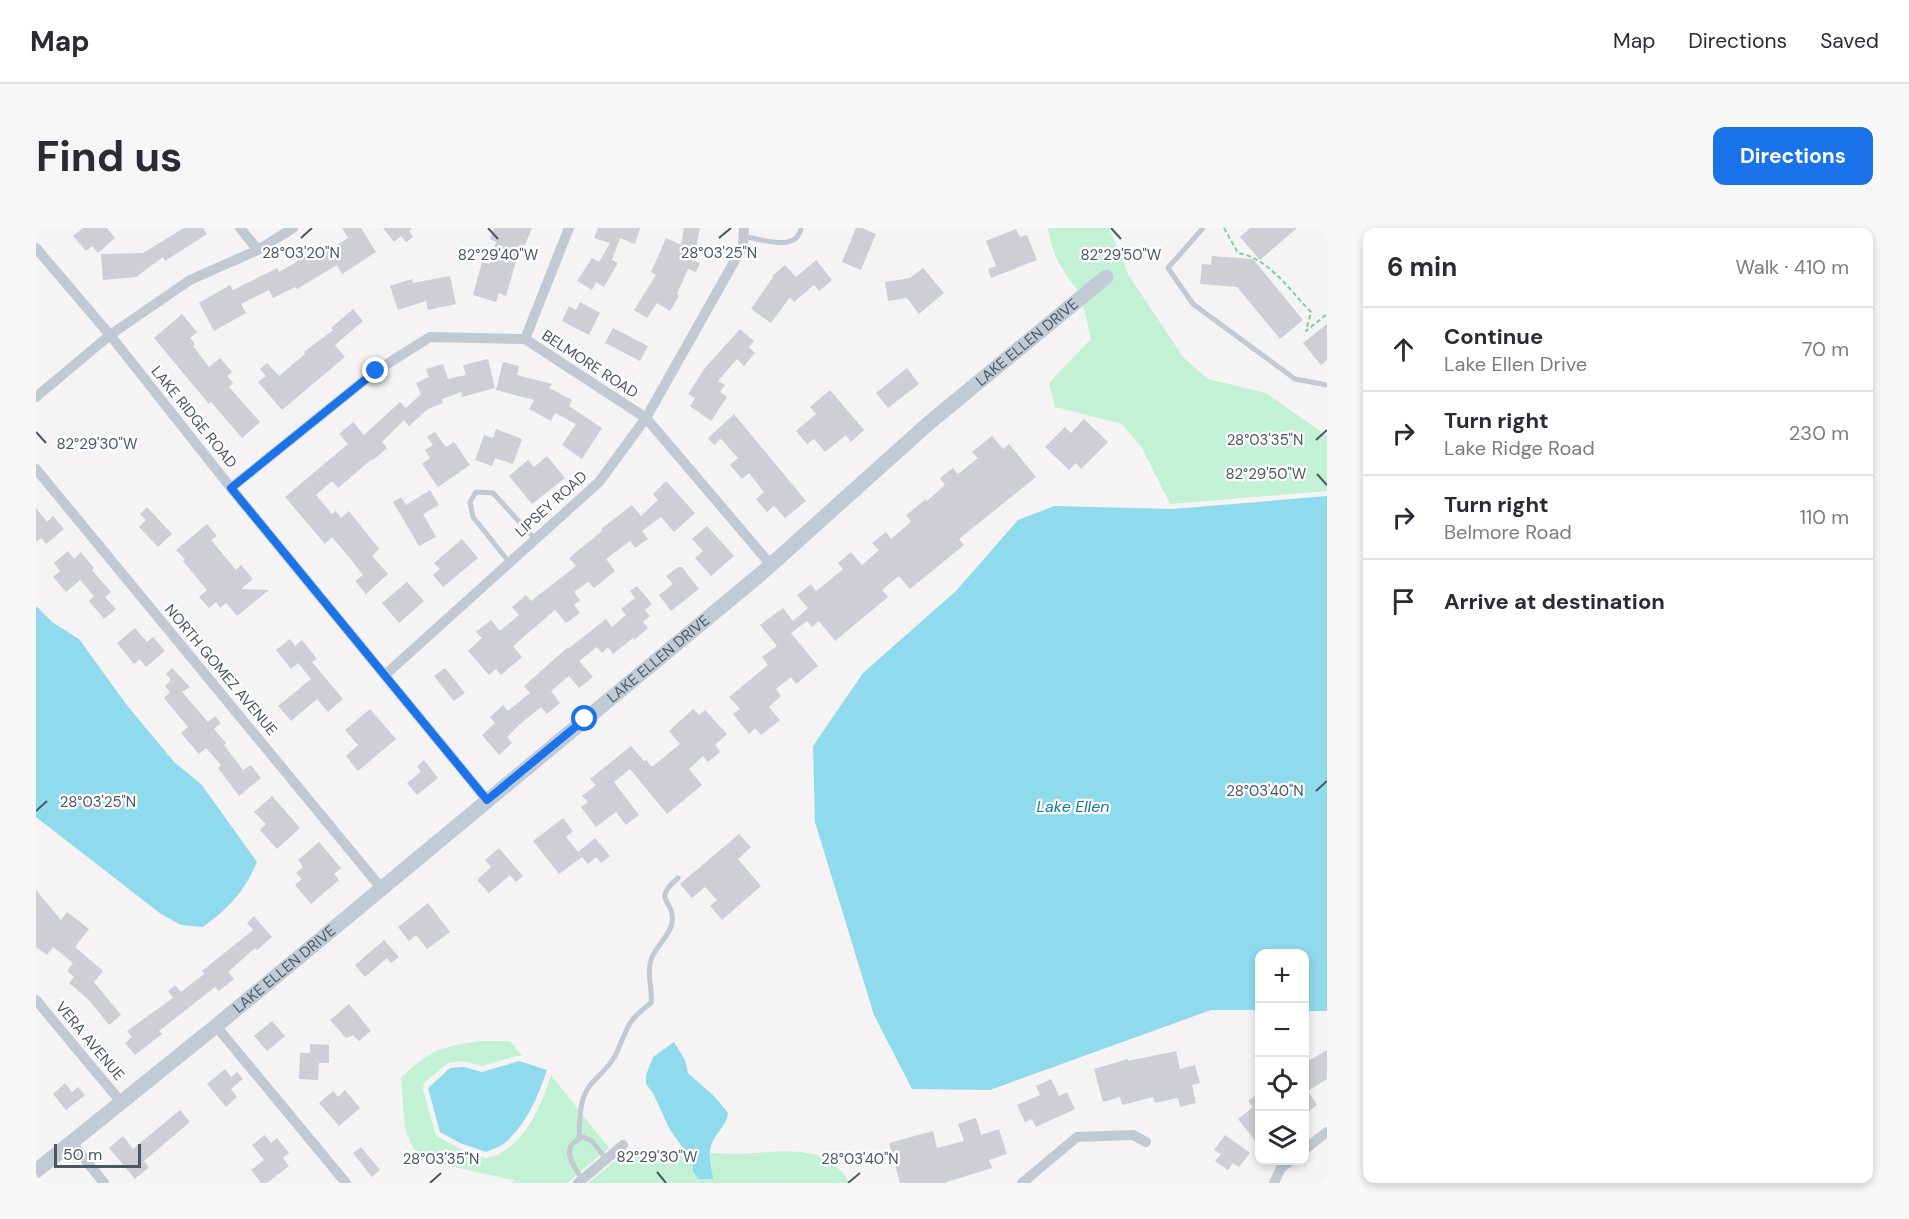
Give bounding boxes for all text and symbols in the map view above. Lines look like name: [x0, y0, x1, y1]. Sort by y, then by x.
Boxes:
text: Map: [30, 23, 90, 60]
text: Map: [1613, 27, 1655, 55]
text: Directions: [1688, 27, 1787, 55]
text: Saved: [1820, 27, 1879, 55]
button: Directions: [1713, 127, 1873, 185]
text: Find us: [36, 129, 182, 184]
text: 28°03'20"N: [262, 243, 340, 263]
text: 28°03'25"N: [681, 243, 757, 263]
text: 82°29'40"W: [458, 245, 539, 265]
text: 82°29'50"W: [1081, 245, 1162, 265]
text: 6 min: [1387, 250, 1457, 284]
text: Walk · 410 m: [1735, 254, 1849, 280]
street label: LAKE ELLEN DRIVE: [971, 294, 1082, 391]
text: Continue: [1444, 322, 1543, 351]
street label: BELMORE ROAD: [538, 325, 642, 403]
icon: ahead: [1387, 333, 1420, 366]
text: 70 m: [1802, 336, 1849, 362]
text: Lake Ellen Drive: [1444, 351, 1587, 377]
route end: [362, 357, 388, 383]
street label: LAKE RIDGE ROAD: [147, 362, 241, 472]
text: Turn right: [1444, 406, 1549, 435]
icon: right: [1387, 417, 1420, 450]
text: 230 m: [1789, 420, 1849, 446]
text: 28°03'35"N: [1227, 430, 1303, 450]
text: 82°29'30"W: [57, 434, 138, 454]
text: Lake Ridge Road: [1444, 435, 1595, 461]
text: 82°29'50"W: [1226, 464, 1307, 484]
street label: LIPSEY ROAD: [511, 466, 591, 542]
text: Turn right: [1444, 490, 1549, 519]
icon: right: [1387, 501, 1420, 534]
text: 110 m: [1800, 504, 1849, 530]
text: Belmore Road: [1444, 519, 1572, 545]
icon: arrive: [1387, 585, 1420, 618]
text: Arrive at destination: [1444, 587, 1665, 616]
street label: NORTH GOMEZ AVENUE: [160, 600, 282, 740]
street label: LAKE ELLEN DRIVE: [603, 610, 714, 707]
route start: [571, 705, 597, 731]
text: 28°03'40"N: [1226, 781, 1304, 801]
text: 28°03'25"N: [60, 792, 136, 812]
water label: Lake Ellen: [1037, 796, 1109, 817]
street label: LAKE ELLEN DRIVE: [229, 921, 340, 1018]
map controls: [1255, 949, 1309, 1165]
button: +: [1255, 949, 1309, 1003]
street label: VERA AVENUE: [51, 997, 129, 1085]
button: −: [1255, 1003, 1309, 1057]
button: locate: [1255, 1057, 1309, 1111]
button: layers: [1255, 1111, 1309, 1165]
scale bar: [54, 1141, 141, 1168]
text: 50 m: [63, 1144, 102, 1165]
text: 82°29'30"W: [617, 1147, 698, 1167]
text: 28°03'35"N: [403, 1149, 479, 1169]
text: 28°03'40"N: [821, 1149, 899, 1169]

